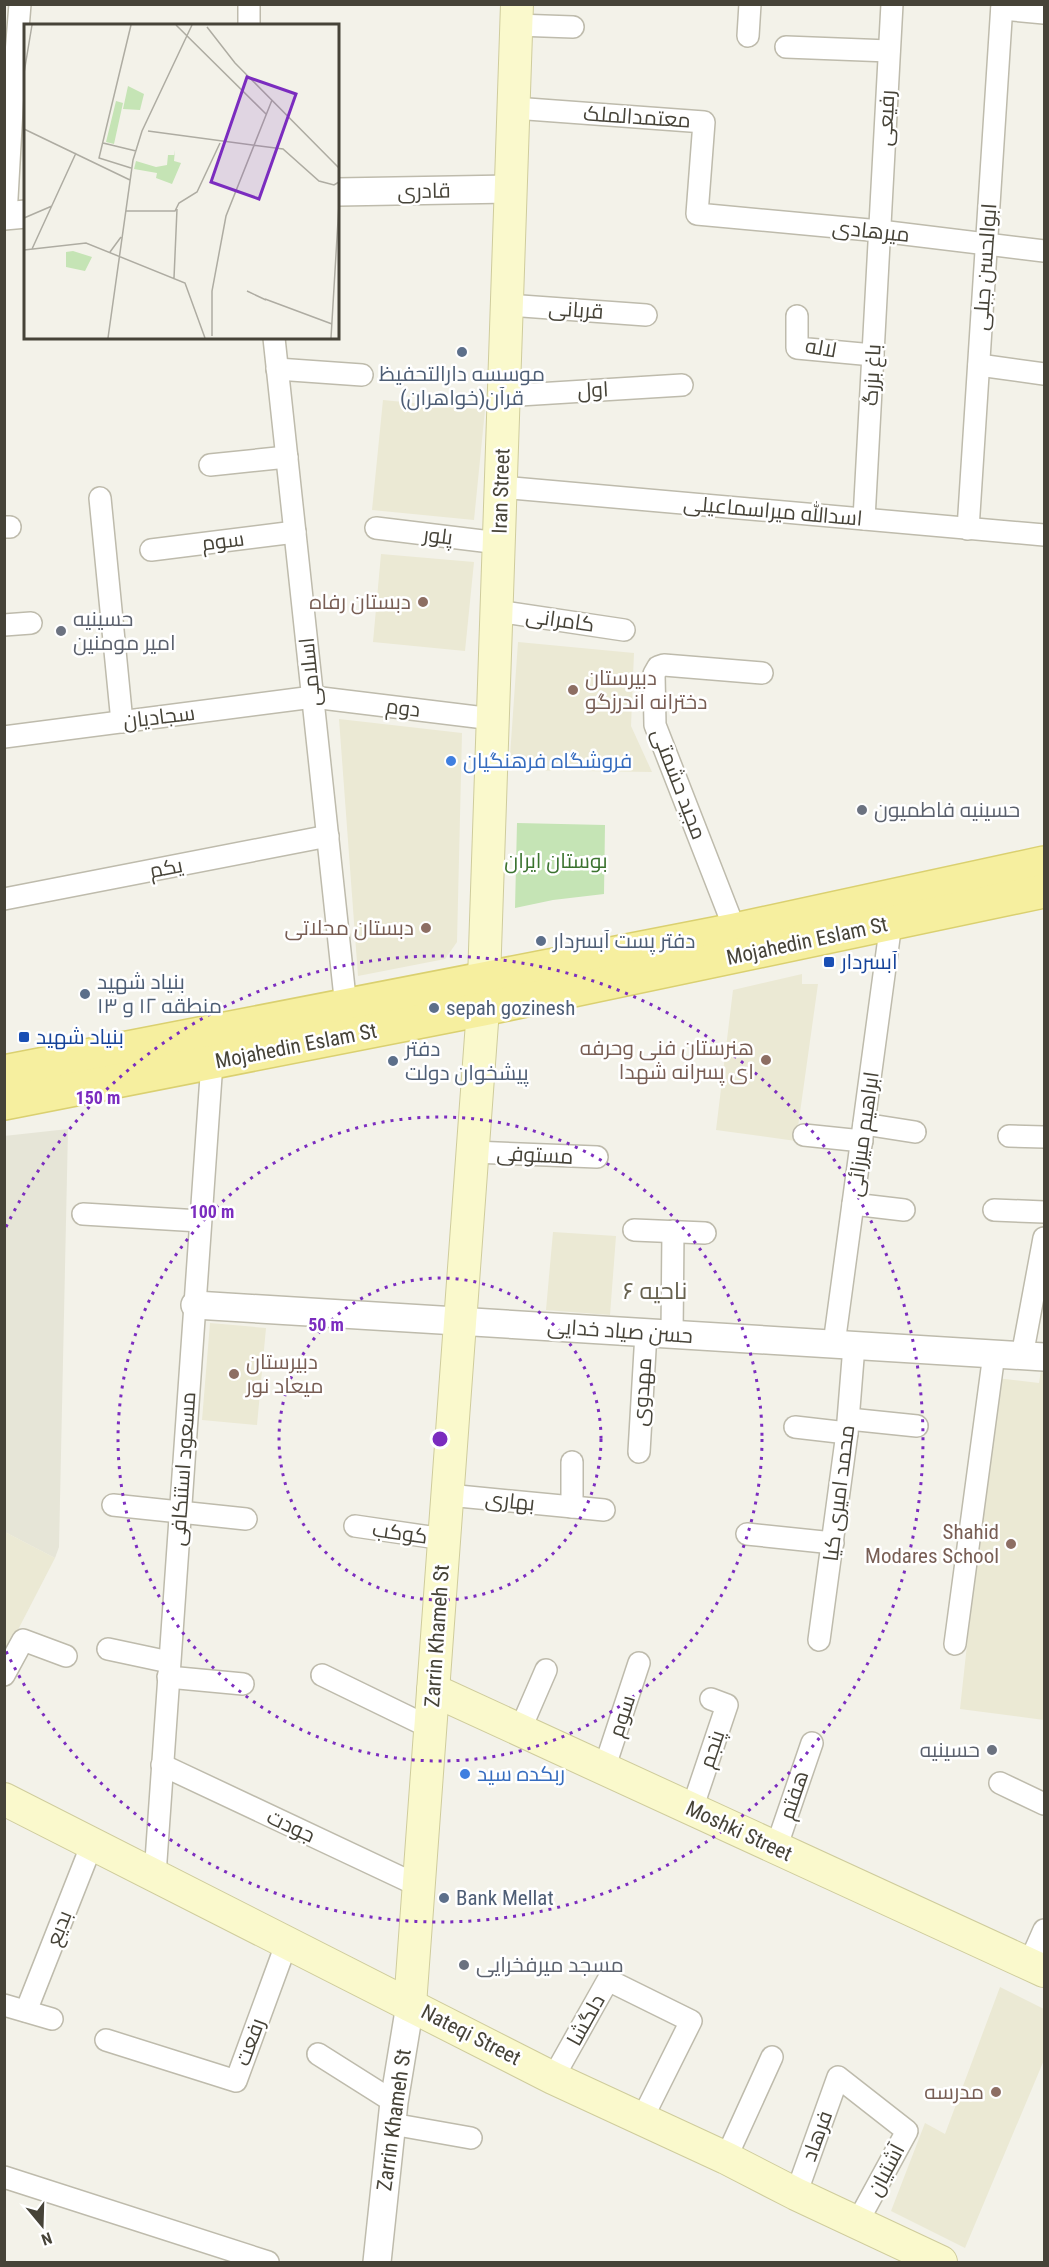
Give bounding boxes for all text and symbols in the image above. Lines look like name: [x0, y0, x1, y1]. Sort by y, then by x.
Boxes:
inset map: [24, 24, 339, 339]
street label: رفیعی: [873, 89, 900, 147]
street label: معتمدالملک: [582, 101, 692, 133]
street label: قادرى: [397, 179, 451, 204]
street label: ابوالحسن جبلی: [969, 203, 1002, 332]
street label: میرهادی: [831, 215, 911, 248]
street label: قربانی: [548, 296, 604, 325]
street label: لاله: [803, 333, 839, 363]
street label: باغ بزرگ: [858, 343, 888, 407]
marker: موسسه دارالتحفیظ قرآن(خواهران): [455, 345, 469, 359]
place label: موسسه دارالتحفیظ قرآن(خواهران): [379, 362, 545, 411]
street label: اول: [577, 377, 609, 404]
street label: Iran Street: [488, 448, 514, 534]
street label: اسدالله میراسماعیلی: [682, 489, 864, 532]
street label: پلور: [421, 522, 455, 552]
street label: سوم: [200, 526, 246, 557]
place label: دبستان رفاه: [309, 590, 411, 615]
marker: دبستان رفاه: [416, 595, 430, 609]
street label: کامرانی: [524, 603, 596, 638]
place label: حسینیه امیر مومنین: [73, 607, 176, 656]
marker: حسینیه امیر مومنین: [54, 624, 68, 638]
street label: اسلامی: [294, 636, 327, 708]
place label: دبیرستان دخترانه اندرزگو: [585, 666, 707, 714]
marker: دبیرستان دخترانه اندرزگو: [566, 683, 580, 697]
street label: دوم: [384, 694, 422, 724]
street label: سجادیان: [122, 701, 196, 734]
street label: مجید حشمتی: [646, 725, 711, 843]
place label: فروشگاه فرهنگیان: [463, 749, 632, 774]
marker: فروشگاه فرهنگیان: [444, 754, 458, 768]
place label: حسینیه فاطمیون: [874, 798, 1020, 823]
marker: حسینیه فاطمیون: [855, 803, 869, 817]
park label: بوستان ایران: [504, 849, 608, 874]
street label: یکم: [147, 853, 185, 885]
street label: Mojahedin Eslam St: [724, 912, 890, 970]
place label: دبستان محلاتی: [285, 916, 414, 941]
marker: دبستان محلاتی: [419, 921, 433, 935]
place label: دفتر پست آبسردار: [552, 929, 695, 955]
marker: دفتر پست آبسردار: [534, 934, 548, 948]
place label: آبسردار: [840, 950, 898, 974]
marker: آبسردار: [822, 955, 836, 969]
place label: بنیاد شهید منطقه ۱۲ و ۱۳: [97, 970, 222, 1018]
marker: بنیاد شهید منطقه ۱۲ و ۱۳: [78, 987, 92, 1001]
place label: sepah gozinesh: [446, 996, 575, 1020]
marker: sepah gozinesh: [427, 1001, 441, 1015]
street label: Mojahedin Eslam St: [213, 1019, 379, 1073]
place label: بنیاد شهید: [36, 1025, 124, 1050]
marker: بنیاد شهید: [17, 1030, 31, 1044]
place label: هنرستان فنی وحرفه ای پسرانه شهدا: [580, 1036, 754, 1086]
place label: دفتر پیشخوان دولت: [404, 1037, 529, 1087]
marker: هنرستان فنی وحرفه ای پسرانه شهدا: [759, 1053, 773, 1067]
marker: دفتر پیشخوان دولت: [386, 1054, 400, 1068]
street label: ابراهیم میرزائی: [842, 1070, 886, 1198]
text: 150 m: [76, 1087, 120, 1108]
street label: مستوفی: [496, 1141, 574, 1170]
text: 100 m: [190, 1201, 234, 1222]
district label: ناحیه ۶: [623, 1277, 687, 1305]
text: 50 m: [308, 1314, 344, 1335]
street label: حسن صیاد خدایی: [546, 1314, 694, 1349]
place label: دبیرستان میعاد نور: [245, 1350, 323, 1398]
street label: مهدوی: [628, 1357, 657, 1427]
marker: دبیرستان میعاد نور: [227, 1367, 241, 1381]
street label: مسعود استنکافی: [166, 1391, 201, 1547]
street label: محمد امیری کیا: [819, 1423, 860, 1563]
centre of rings: [430, 1429, 450, 1449]
street label: بهاری: [484, 1486, 536, 1517]
street label: کوکب: [371, 1517, 429, 1549]
place label: Shahid Modares School: [865, 1520, 999, 1568]
marker: Shahid Modares School: [1004, 1537, 1018, 1551]
street label: Zarrin Khameh St: [420, 1564, 454, 1708]
street label: سوم: [604, 1692, 642, 1741]
street label: پنجم: [694, 1727, 732, 1772]
place label: حسینیه: [920, 1738, 980, 1762]
marker: حسینیه: [985, 1743, 999, 1757]
place label: ربکده سید: [477, 1762, 565, 1786]
marker: ربکده سید: [458, 1767, 472, 1781]
street label: هفتم: [774, 1767, 815, 1823]
street label: Moshki Street: [682, 1796, 796, 1866]
street label: جودت: [263, 1804, 319, 1848]
place label: Bank Mellat: [456, 1886, 554, 1910]
marker: Bank Mellat: [437, 1891, 451, 1905]
street label: بدیع: [41, 1907, 79, 1950]
place label: مسجد میرفخرایی: [476, 1953, 624, 1978]
marker: مسجد میرفخرایی: [457, 1958, 471, 1972]
street label: دلگشا: [562, 1990, 610, 2050]
street label: Nateqi Street: [417, 2000, 525, 2070]
street label: رفعت: [230, 2015, 270, 2069]
street label: Zarrin Khameh St: [372, 2048, 416, 2192]
place label: مدرسه: [924, 2080, 984, 2104]
marker: مدرسه: [989, 2085, 1003, 2099]
street label: فرهاد: [797, 2107, 837, 2165]
street label: آشتیان: [862, 2140, 911, 2201]
north arrow: [12, 2195, 72, 2255]
text: N: [39, 2228, 54, 2249]

